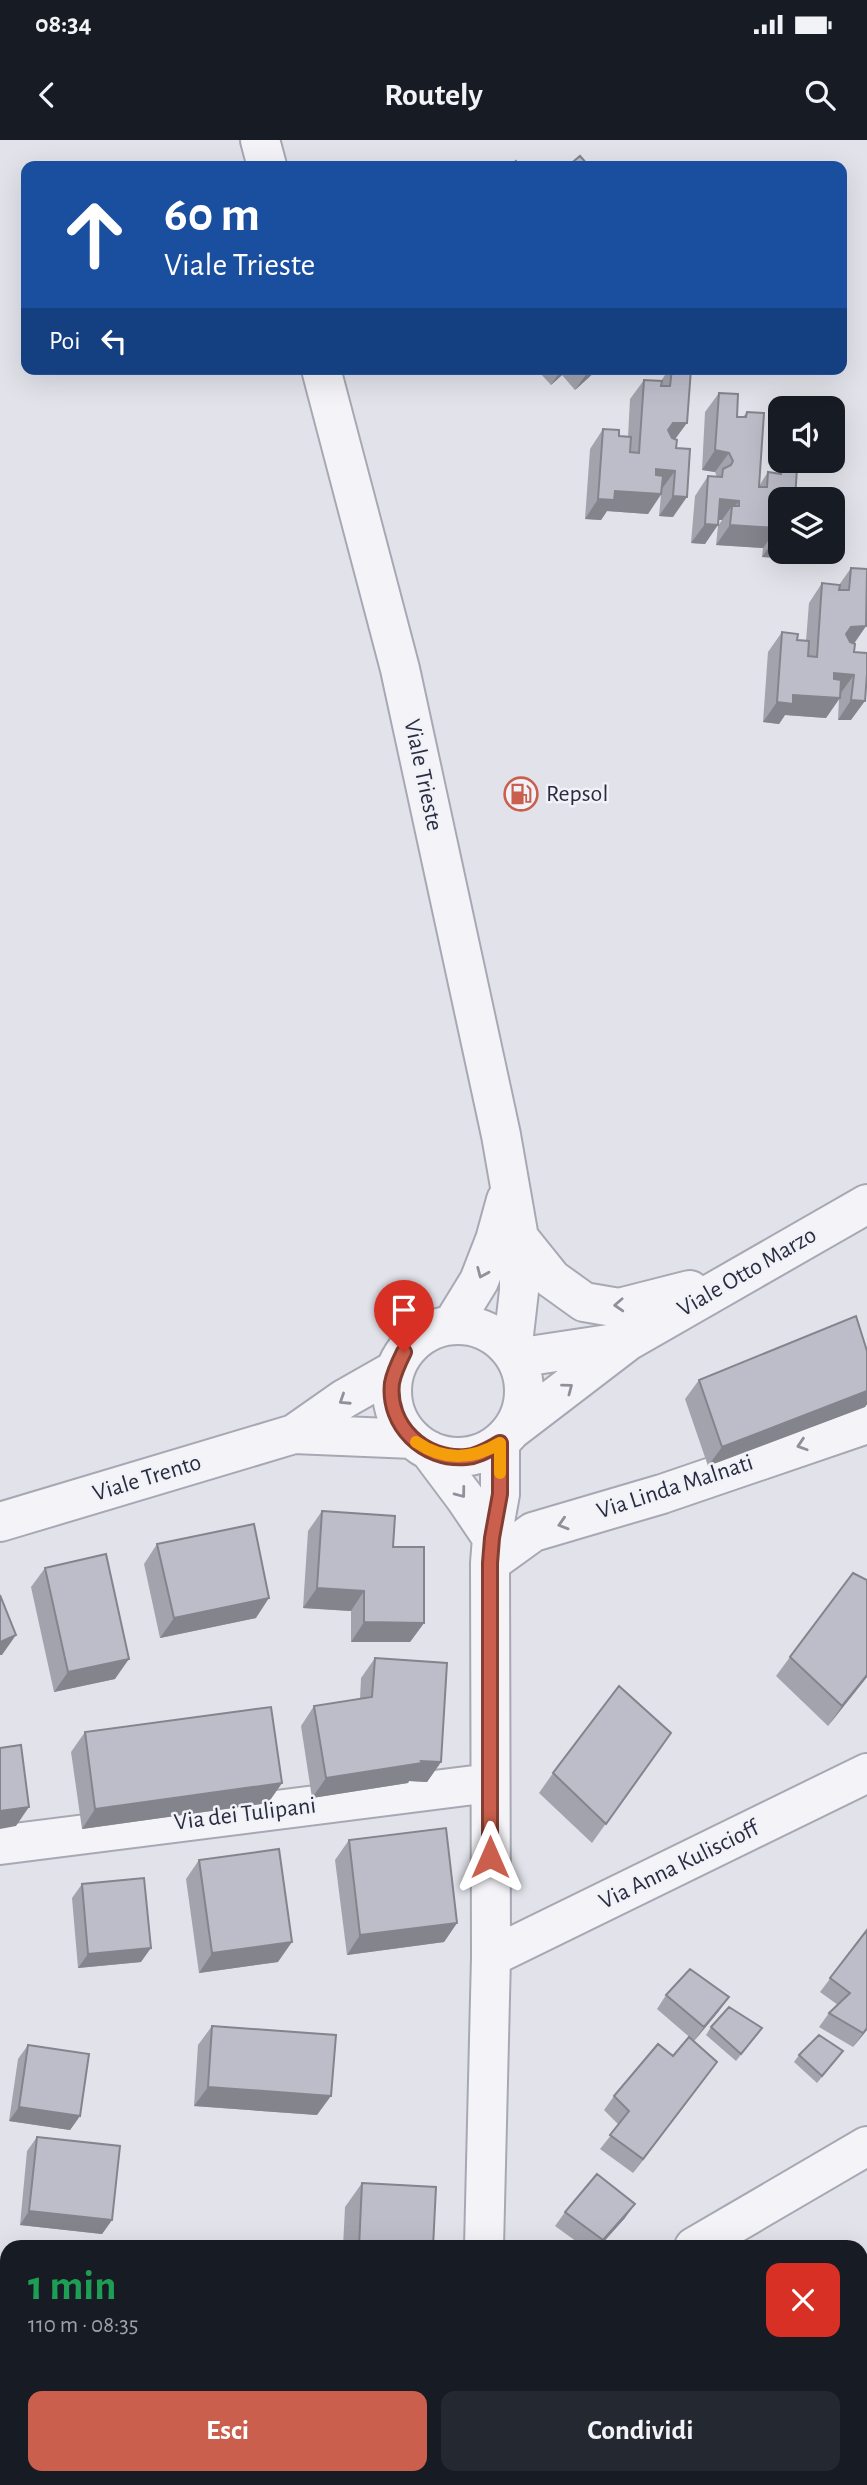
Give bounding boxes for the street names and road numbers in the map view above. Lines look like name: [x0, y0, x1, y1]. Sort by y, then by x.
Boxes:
street label: Viale Trieste: [399, 717, 447, 833]
street label: Viale Otto Marzo: [673, 1223, 821, 1321]
street label: Viale Trento: [90, 1450, 204, 1506]
street label: Via Linda Malnati: [594, 1450, 756, 1524]
street label: Via dei Tulipani: [173, 1793, 317, 1835]
street label: Via Anna Kuliscioff: [596, 1815, 764, 1914]

